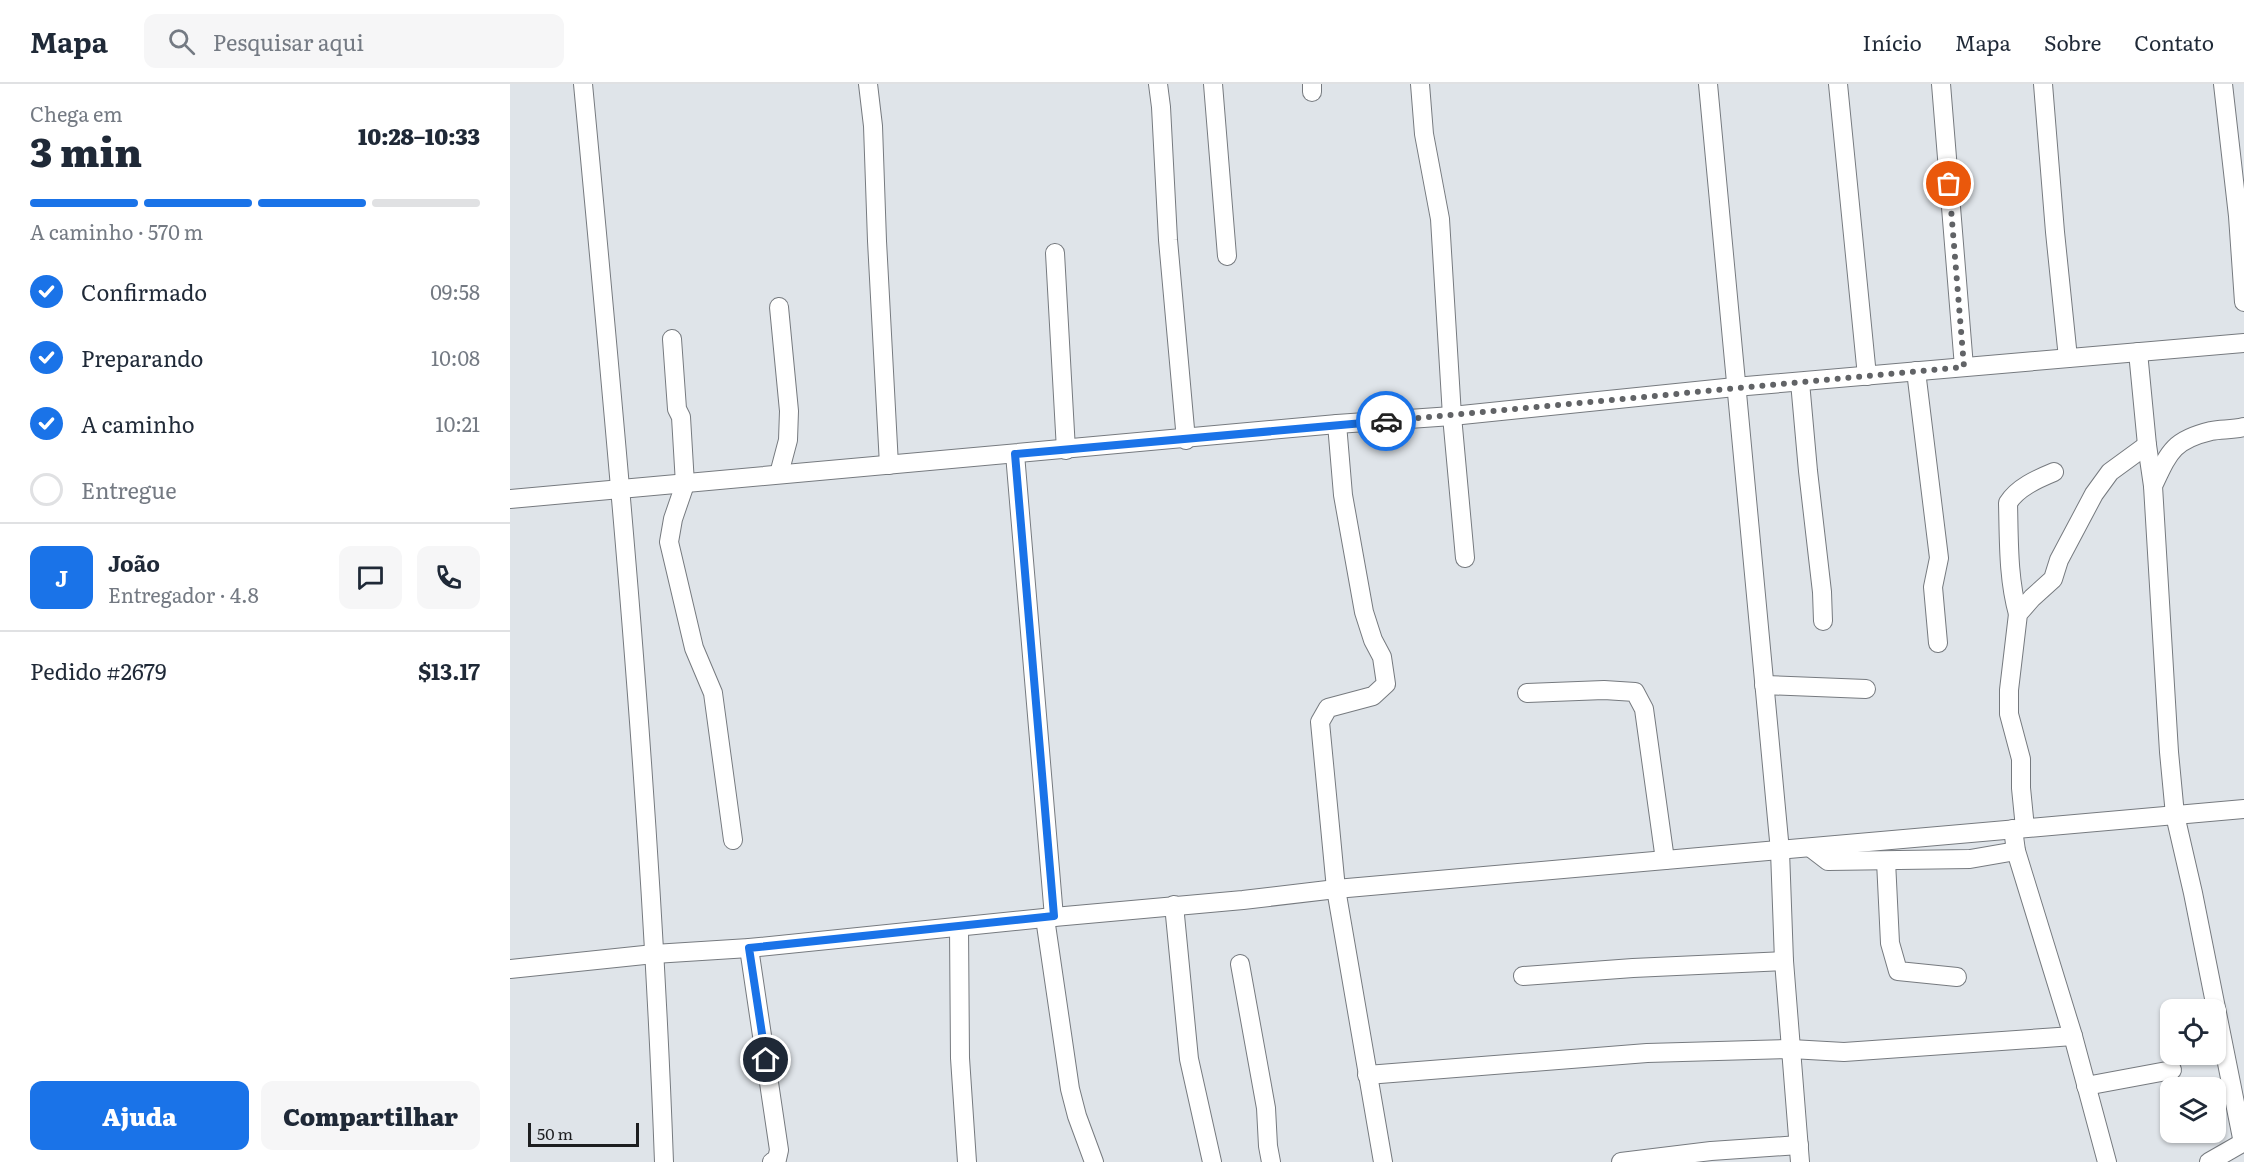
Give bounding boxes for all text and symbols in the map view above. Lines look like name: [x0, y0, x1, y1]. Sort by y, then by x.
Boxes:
search box: [144, 14, 564, 68]
text: Mapa: [30, 20, 108, 62]
icon: search: [165, 25, 198, 58]
text: Pesquisar aqui: [213, 25, 364, 58]
text: Início: [1863, 26, 1922, 57]
text: Mapa: [1955, 26, 2011, 57]
text: Sobre: [2044, 26, 2101, 57]
text: Contato: [2134, 26, 2214, 57]
text: Chega em: [30, 98, 123, 128]
text: 10:28–10:33: [358, 119, 480, 152]
text: 3 min: [30, 121, 142, 179]
pin: [1923, 158, 1974, 209]
icon: bag: [1932, 167, 1965, 200]
text: A caminho · 570 m: [30, 216, 203, 246]
icon: check: [30, 275, 63, 308]
text: Confirmado: [81, 275, 207, 308]
text: 09:58: [430, 276, 480, 306]
icon: check: [30, 341, 63, 374]
text: Preparando: [81, 341, 203, 374]
text: 10:08: [431, 342, 480, 372]
courier: [1356, 391, 1416, 451]
icon: car: [1370, 405, 1403, 438]
icon: check: [30, 407, 63, 440]
text: A caminho: [81, 407, 195, 440]
text: 10:21: [436, 408, 480, 438]
text: Entregue: [81, 473, 177, 506]
text: João: [108, 546, 160, 579]
button: chat: [339, 546, 402, 609]
button: phone: [417, 546, 480, 609]
text: J: [55, 561, 68, 594]
text: Entregador · 4.8: [108, 579, 259, 609]
text: Pedido #2679: [30, 654, 166, 687]
text: $13.17: [418, 654, 480, 687]
map controls: [2160, 999, 2226, 1143]
button: locate: [2160, 999, 2226, 1065]
pin: [740, 1034, 791, 1085]
icon: home: [749, 1043, 782, 1076]
button: layers: [2160, 1077, 2226, 1143]
button: Ajuda: [30, 1081, 249, 1150]
button: Compartilhar: [261, 1081, 480, 1150]
scale bar: [528, 1120, 639, 1148]
text: 50 m: [537, 1121, 573, 1145]

